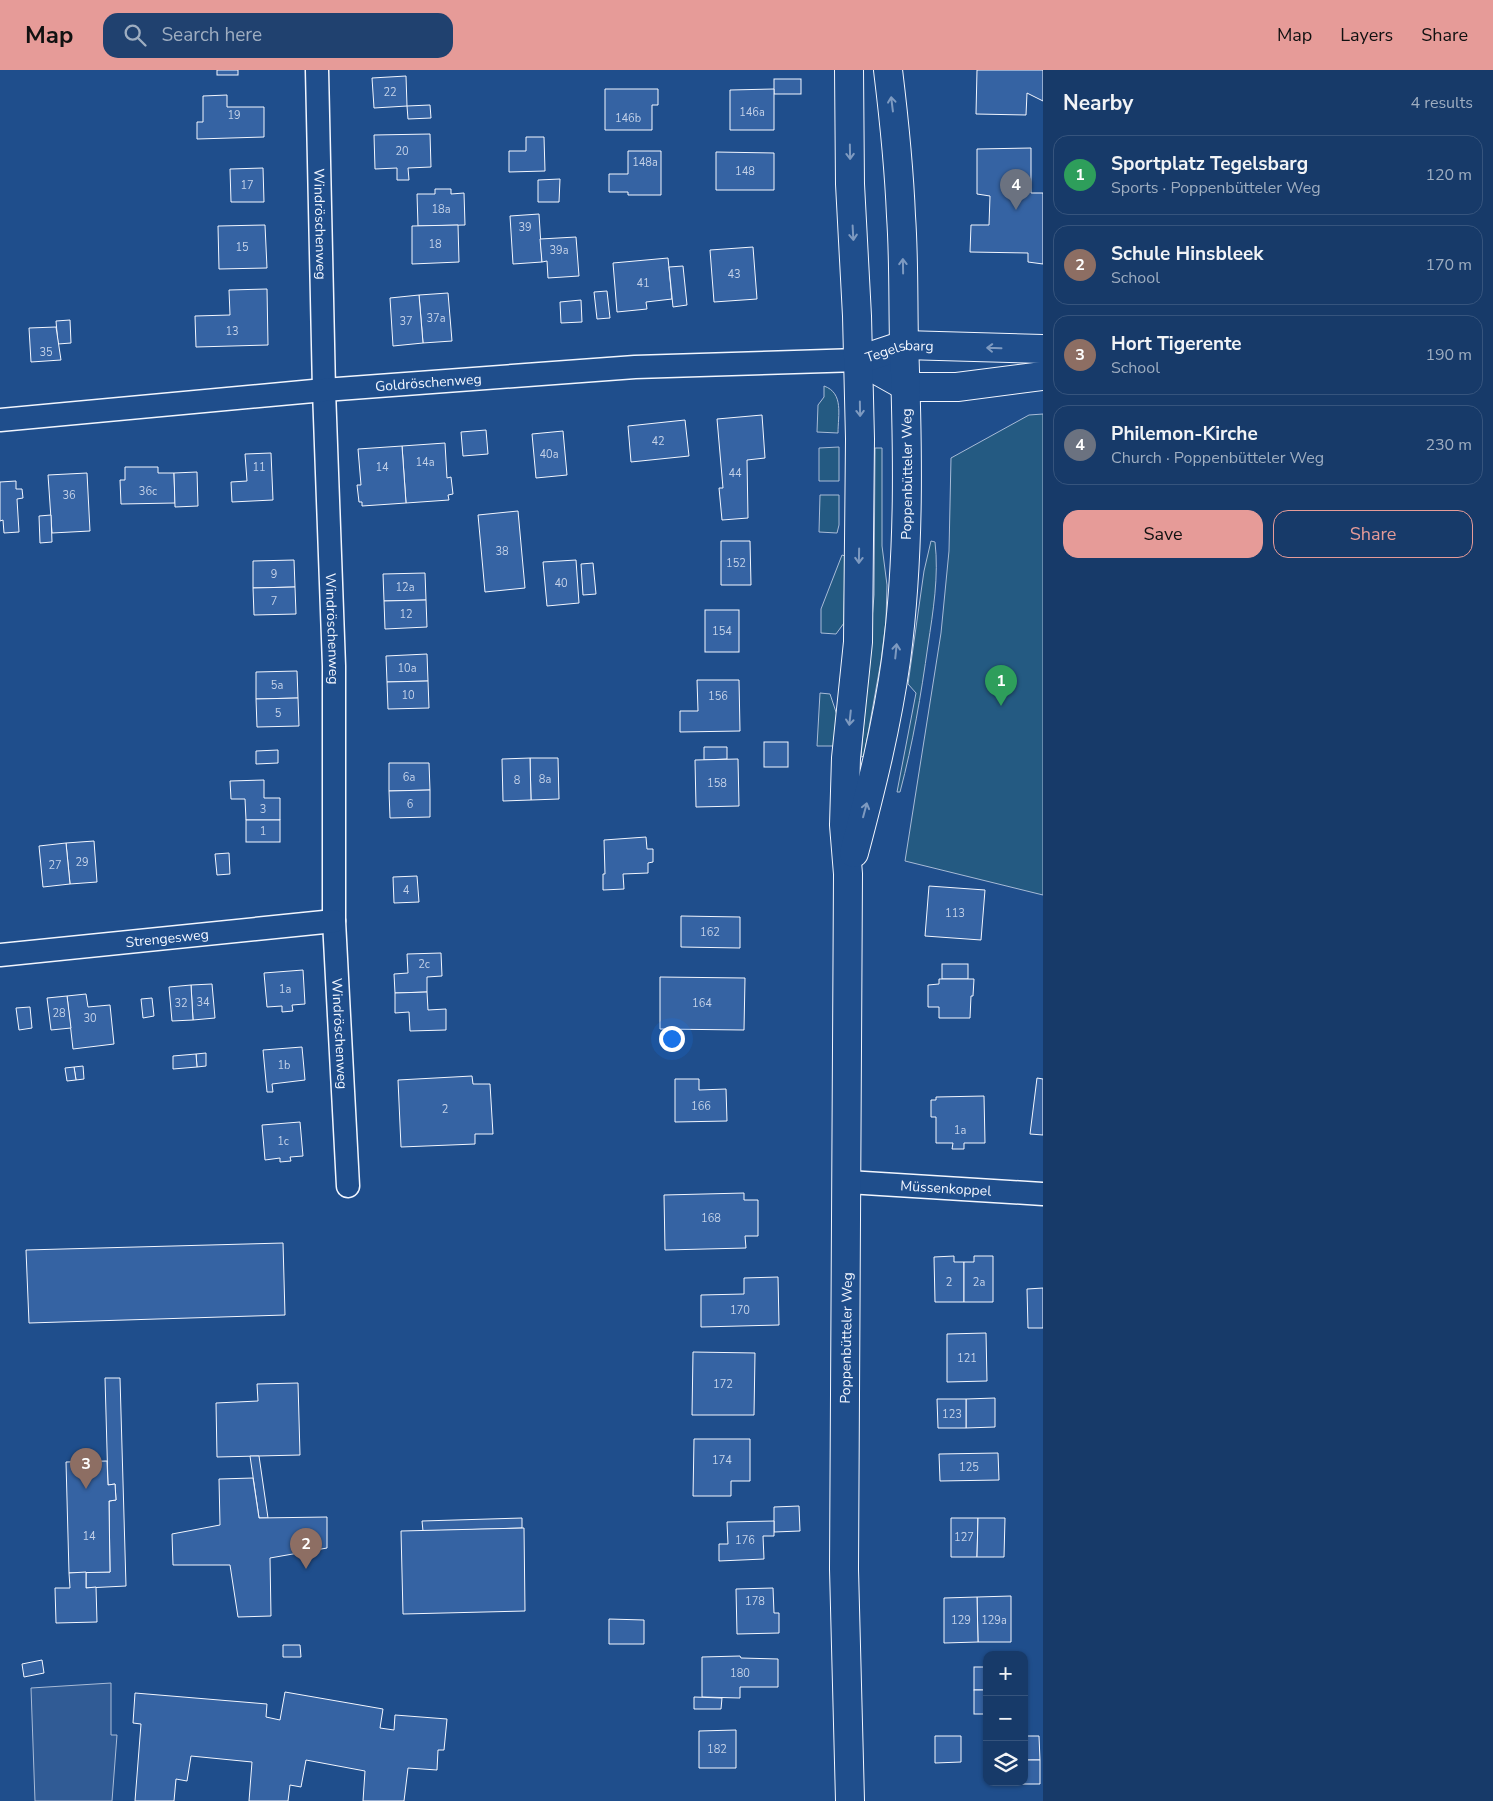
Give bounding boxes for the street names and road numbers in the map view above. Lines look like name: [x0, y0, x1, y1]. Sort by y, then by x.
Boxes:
street label: Windröschenweg: [309, 168, 331, 280]
street label: Tegelsbarg: [863, 336, 934, 367]
street label: Goldröschenweg: [374, 369, 482, 396]
street label: Poppenbütteler Weg: [897, 408, 917, 540]
street label: Windröschenweg: [321, 573, 343, 684]
street label: Strengesweg: [125, 925, 210, 952]
street label: Windröschenweg: [327, 977, 352, 1090]
street label: Müssenkoppel: [900, 1176, 993, 1201]
street label: Poppenbütteler Weg: [836, 1272, 857, 1404]

